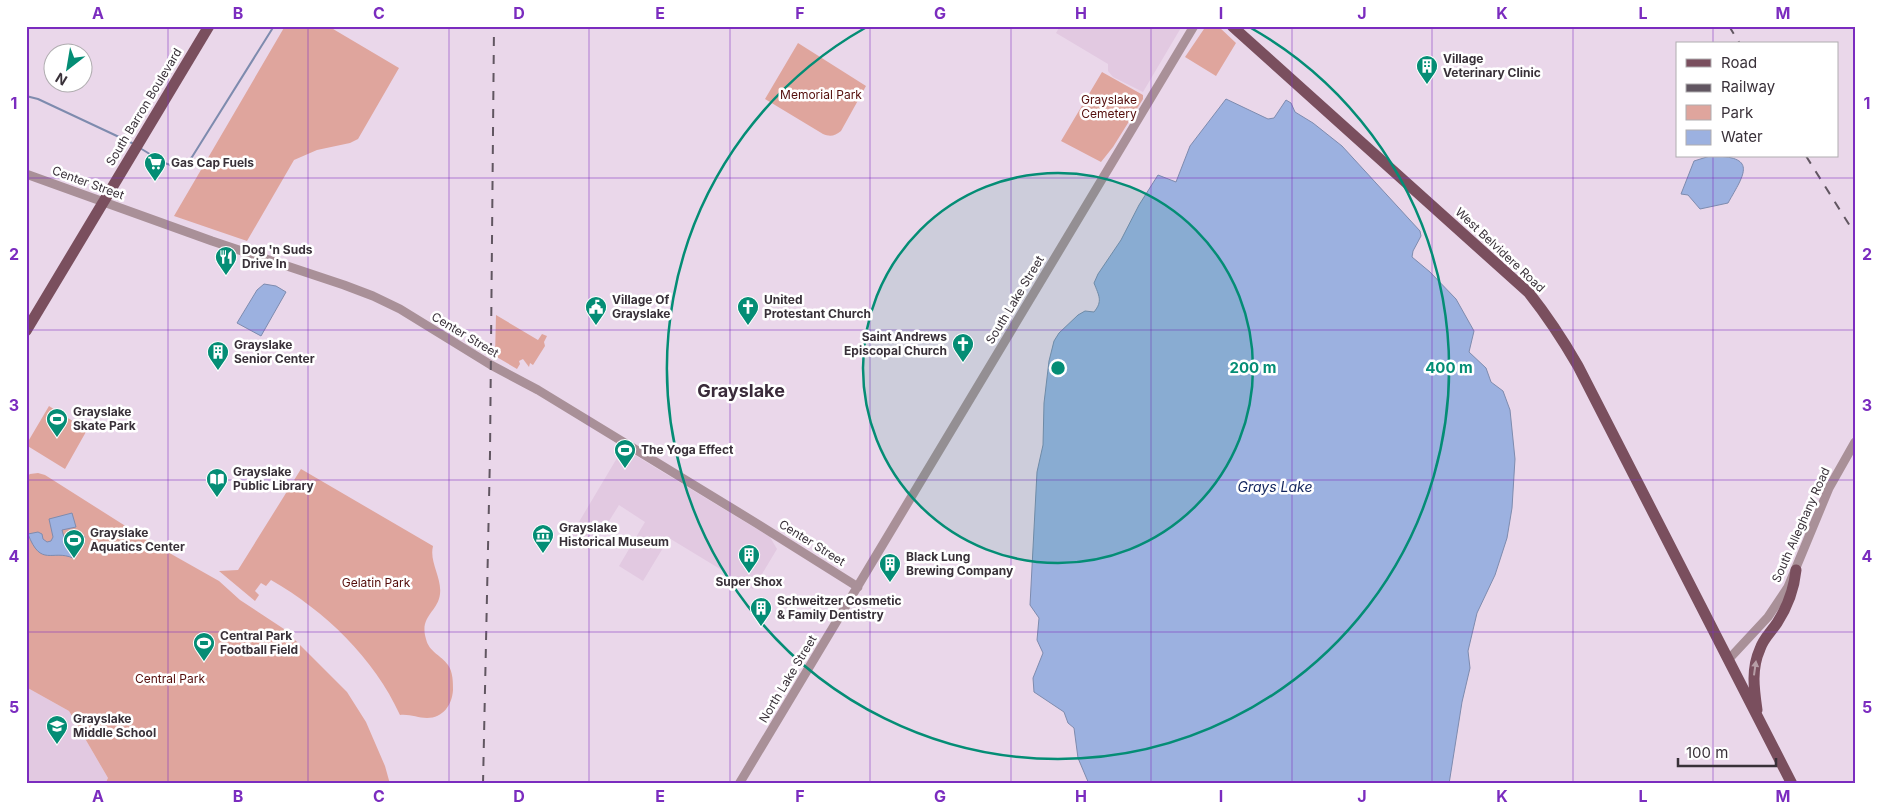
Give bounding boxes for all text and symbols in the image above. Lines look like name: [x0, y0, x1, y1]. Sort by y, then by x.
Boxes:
text: A: [92, 3, 104, 23]
text: B: [233, 3, 243, 23]
text: C: [373, 3, 385, 23]
text: D: [513, 3, 525, 23]
text: E: [655, 3, 665, 23]
text: F: [795, 3, 805, 23]
text: G: [934, 3, 946, 23]
text: H: [1075, 3, 1087, 23]
text: I: [1219, 3, 1223, 23]
text: J: [1357, 3, 1367, 23]
text: K: [1496, 3, 1508, 23]
text: L: [1638, 3, 1648, 23]
text: M: [1776, 3, 1790, 23]
north arrow: [42, 42, 92, 92]
legend: [1676, 42, 1838, 158]
street label: South Barron Boulevard: [102, 45, 185, 168]
place label: Village Veterinary Clinic: [1443, 51, 1541, 80]
text: Road: [1721, 53, 1757, 72]
building icon: Village Veterinary Clinic: [1415, 54, 1439, 85]
text: N: [52, 70, 70, 90]
text: Railway: [1721, 77, 1776, 96]
park label: Memorial Park: [780, 87, 862, 102]
park label: Grayslake Cemetery: [1081, 92, 1137, 121]
text: 1: [11, 93, 17, 113]
text: 1: [1864, 93, 1870, 113]
text: Park: [1721, 103, 1754, 122]
text: Water: [1721, 127, 1763, 146]
supermarket icon: Gas Cap Fuels: [143, 151, 167, 182]
place label: Gas Cap Fuels: [171, 155, 254, 170]
street label: Center Street: [50, 163, 126, 202]
street label: West Belvidere Road: [1452, 204, 1548, 295]
place label: Dog 'n Suds Drive In: [242, 242, 313, 271]
text: 2: [9, 244, 19, 264]
text: 2: [1862, 244, 1872, 264]
restaurant icon: Dog 'n Suds Drive In: [214, 245, 238, 276]
street label: South Lake Street: [982, 253, 1047, 347]
place label: Village Of Grayslake: [612, 292, 671, 321]
place label: United Protestant Church: [764, 292, 871, 321]
public building icon: Village Of Grayslake: [584, 295, 608, 326]
church icon: United Protestant Church: [736, 295, 760, 326]
street label: Center Street: [429, 309, 501, 360]
place label: Saint Andrews Episcopal Church: [844, 329, 947, 358]
church icon: Saint Andrews Episcopal Church: [951, 332, 975, 363]
place label: Grayslake Senior Center: [234, 337, 315, 366]
building icon: Grayslake Senior Center: [206, 340, 230, 371]
text: 200 m: [1230, 358, 1276, 377]
text: 400 m: [1425, 358, 1473, 377]
centre of rings: [1049, 359, 1067, 377]
district label: Grayslake: [697, 380, 785, 401]
text: 3: [9, 395, 19, 415]
text: 3: [1862, 395, 1872, 415]
place label: Grayslake Skate Park: [73, 404, 136, 433]
sports icon: Grayslake Skate Park: [45, 407, 69, 438]
sports icon: The Yoga Effect: [613, 438, 637, 469]
place label: The Yoga Effect: [641, 442, 734, 457]
place label: Grayslake Public Library: [233, 464, 315, 493]
street label: South Alleghany Road: [1768, 465, 1833, 585]
library icon: Grayslake Public Library: [205, 467, 229, 498]
water label: Grays Lake: [1237, 478, 1313, 495]
street label: Center Street: [776, 516, 848, 569]
place label: Grayslake Historical Museum: [559, 520, 669, 549]
museum icon: Grayslake Historical Museum: [531, 523, 555, 554]
place label: Grayslake Aquatics Center: [90, 525, 185, 554]
sports icon: Grayslake Aquatics Center: [62, 528, 86, 559]
building icon: Super Shox: [737, 543, 761, 574]
text: 4: [9, 546, 20, 566]
text: 4: [1862, 546, 1873, 566]
place label: Black Lung Brewing Company: [906, 549, 1014, 578]
building icon: Black Lung Brewing Company: [878, 552, 902, 583]
place label: Super Shox: [715, 574, 783, 589]
park label: Gelatin Park: [342, 575, 411, 590]
place label: Schweitzer Cosmetic & Family Dentistry: [777, 593, 902, 622]
building icon: Schweitzer Cosmetic & Family Dentistry: [749, 596, 773, 627]
place label: Central Park Football Field: [220, 628, 298, 657]
sports icon: Central Park Football Field: [192, 631, 216, 662]
street label: North Lake Street: [756, 632, 820, 725]
one-way arrow: [1751, 660, 1759, 676]
park label: Central Park: [135, 671, 205, 686]
text: 5: [9, 697, 19, 717]
text: 5: [1862, 697, 1872, 717]
place label: Grayslake Middle School: [73, 711, 156, 740]
school or university icon: Grayslake Middle School: [45, 714, 69, 745]
scale bar: [1678, 735, 1776, 767]
text: 100 m: [1686, 743, 1728, 762]
text: A: [92, 786, 104, 806]
text: B: [233, 786, 243, 806]
text: C: [373, 786, 385, 806]
text: D: [513, 786, 525, 806]
text: E: [655, 786, 665, 806]
text: F: [795, 786, 805, 806]
text: G: [934, 786, 946, 806]
text: H: [1075, 786, 1087, 806]
text: I: [1219, 786, 1223, 806]
text: J: [1357, 786, 1367, 806]
text: K: [1496, 786, 1508, 806]
text: L: [1638, 786, 1648, 806]
text: M: [1776, 786, 1790, 806]

